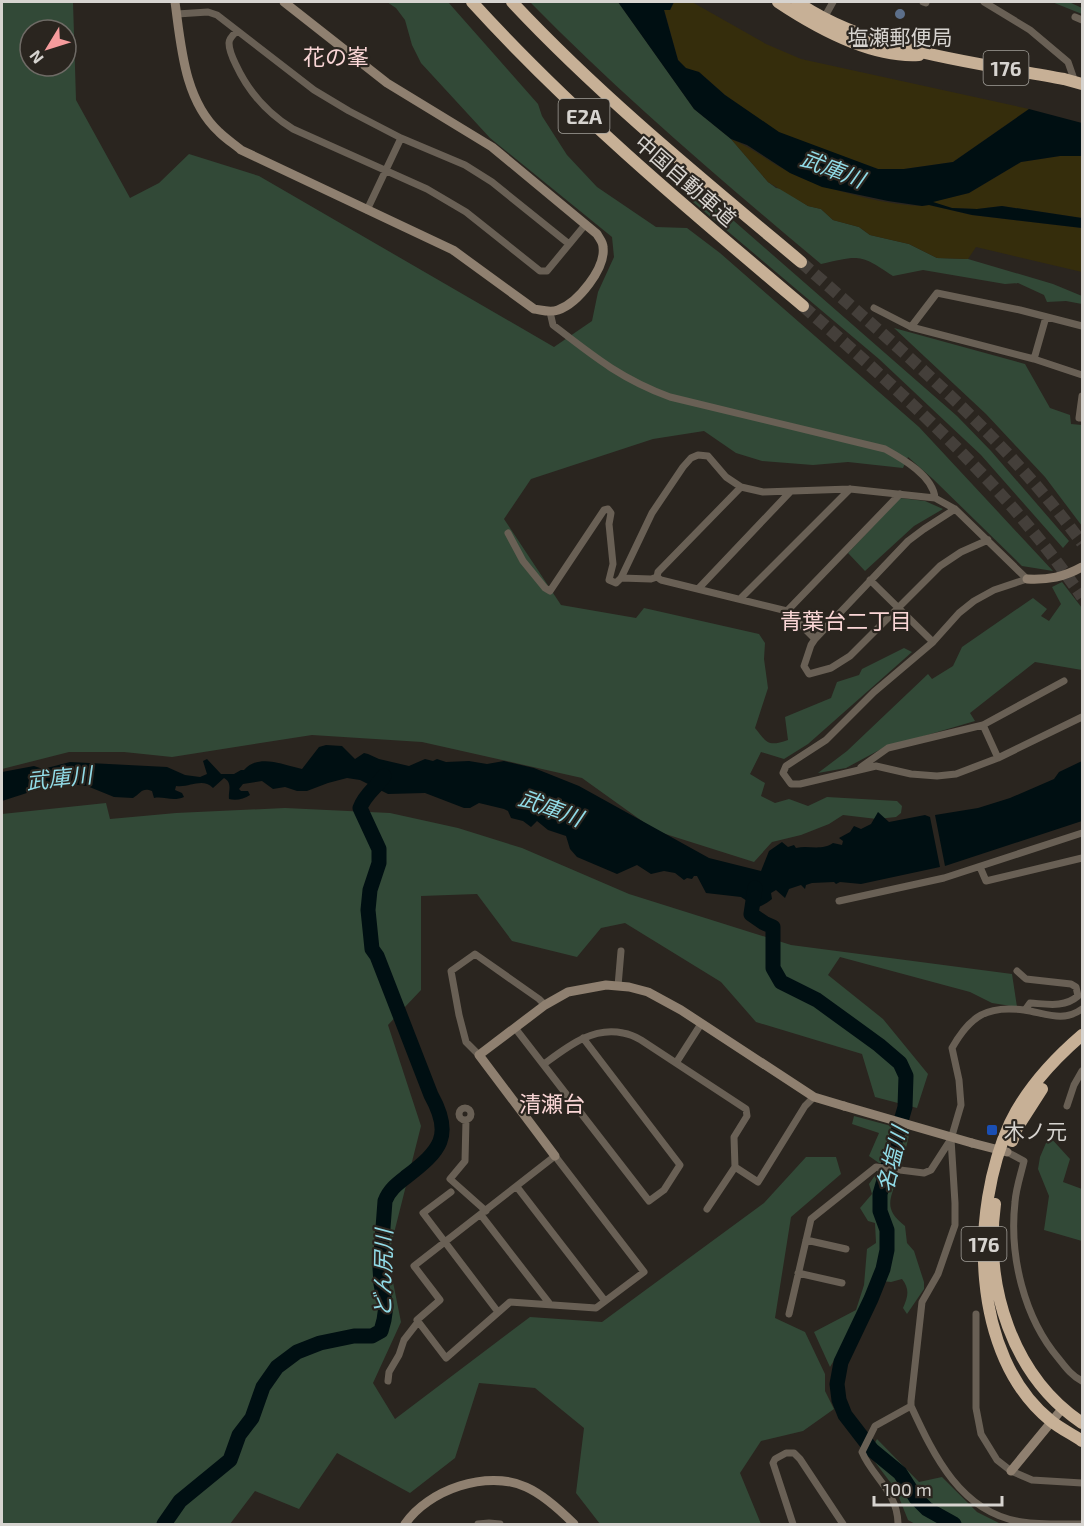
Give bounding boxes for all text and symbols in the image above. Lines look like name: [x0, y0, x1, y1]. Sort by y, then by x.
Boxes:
marker: 塩瀬郵便局: [893, 7, 907, 21]
north arrow: [18, 18, 78, 78]
place label: 塩瀬郵便局: [848, 24, 953, 49]
district label: 花の峯: [303, 43, 369, 69]
text: N: [25, 47, 47, 68]
road number: 176: [984, 51, 1028, 85]
road number: E2A: [558, 99, 610, 133]
street label: 中国自動車道: [630, 129, 742, 231]
water label: 武庫川: [798, 144, 870, 193]
district label: 青葉台二丁目: [780, 607, 912, 633]
water label: 武庫川: [25, 760, 95, 793]
water label: 武庫川: [516, 783, 588, 831]
district label: 清瀬台: [519, 1090, 585, 1116]
place label: 木ノ元: [1004, 1118, 1067, 1143]
water label: 名塩川: [870, 1122, 912, 1194]
marker: 木ノ元: [985, 1123, 999, 1137]
water label: どん尻川: [368, 1227, 396, 1317]
road number: 176: [962, 1227, 1006, 1261]
scale bar: [874, 1469, 1002, 1507]
text: 100 m: [883, 1478, 932, 1500]

